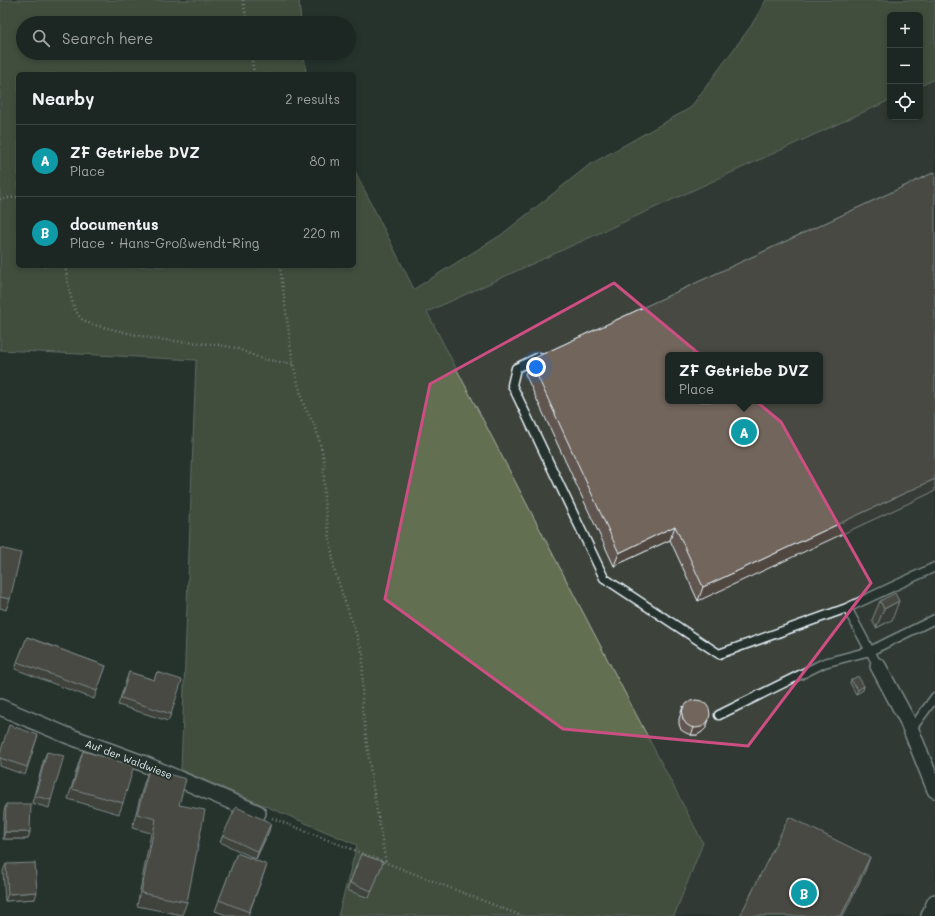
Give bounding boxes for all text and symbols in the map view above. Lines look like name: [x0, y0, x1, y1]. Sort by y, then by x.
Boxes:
map controls: [887, 12, 923, 120]
button: +: [887, 12, 923, 48]
search box: [16, 16, 356, 60]
icon: search: [30, 27, 52, 49]
text: Search here: [62, 28, 153, 48]
button: −: [887, 48, 923, 84]
button: locate: [887, 84, 923, 120]
text: Nearby: [32, 87, 94, 109]
text: 2 results: [285, 90, 340, 107]
text: ZF Getriebe DVZ: [70, 142, 200, 162]
text: A: [40, 152, 50, 169]
text: 80 m: [310, 152, 340, 169]
text: Place: [70, 162, 105, 179]
text: documentus: [70, 214, 158, 234]
text: B: [41, 224, 49, 241]
text: 220 m: [303, 224, 340, 241]
text: Place · Hans-Großwendt-Ring: [70, 234, 259, 251]
popup: [665, 352, 823, 404]
your location: [526, 357, 546, 377]
text: ZF Getriebe DVZ: [679, 360, 809, 380]
text: Place: [679, 380, 714, 397]
pin: A: [731, 417, 757, 447]
street label: Auf der Waldwiese: [83, 736, 175, 782]
pin: B: [791, 878, 817, 908]

